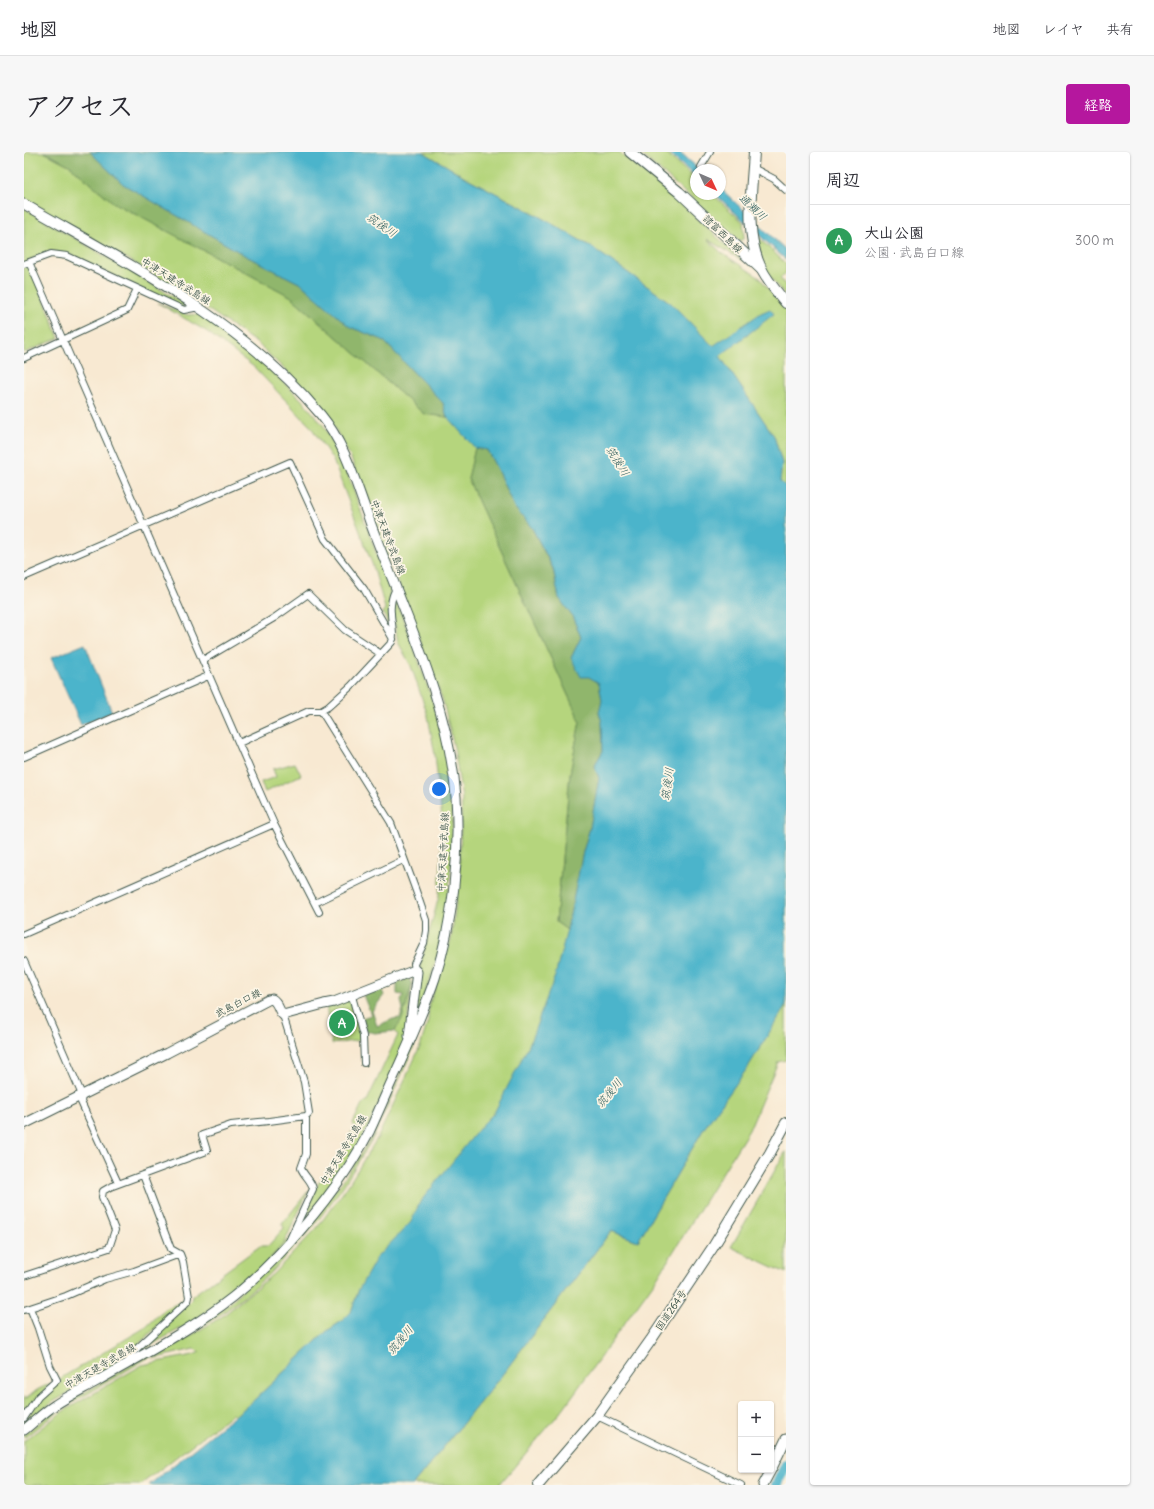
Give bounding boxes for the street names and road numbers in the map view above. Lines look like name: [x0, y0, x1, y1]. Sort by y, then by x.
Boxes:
street label: 諸富西島線: [701, 212, 745, 256]
street label: 中津天建寺武島線: [139, 254, 213, 308]
street label: 中津天建寺武島線: [368, 497, 408, 577]
street label: 中津天建寺武島線: [434, 812, 452, 892]
street label: 武島白口線: [213, 986, 263, 1020]
street label: 中津天建寺武島線: [317, 1112, 369, 1188]
street label: 国道264号: [652, 1287, 690, 1333]
street label: 中津天建寺武島線: [62, 1340, 138, 1392]

